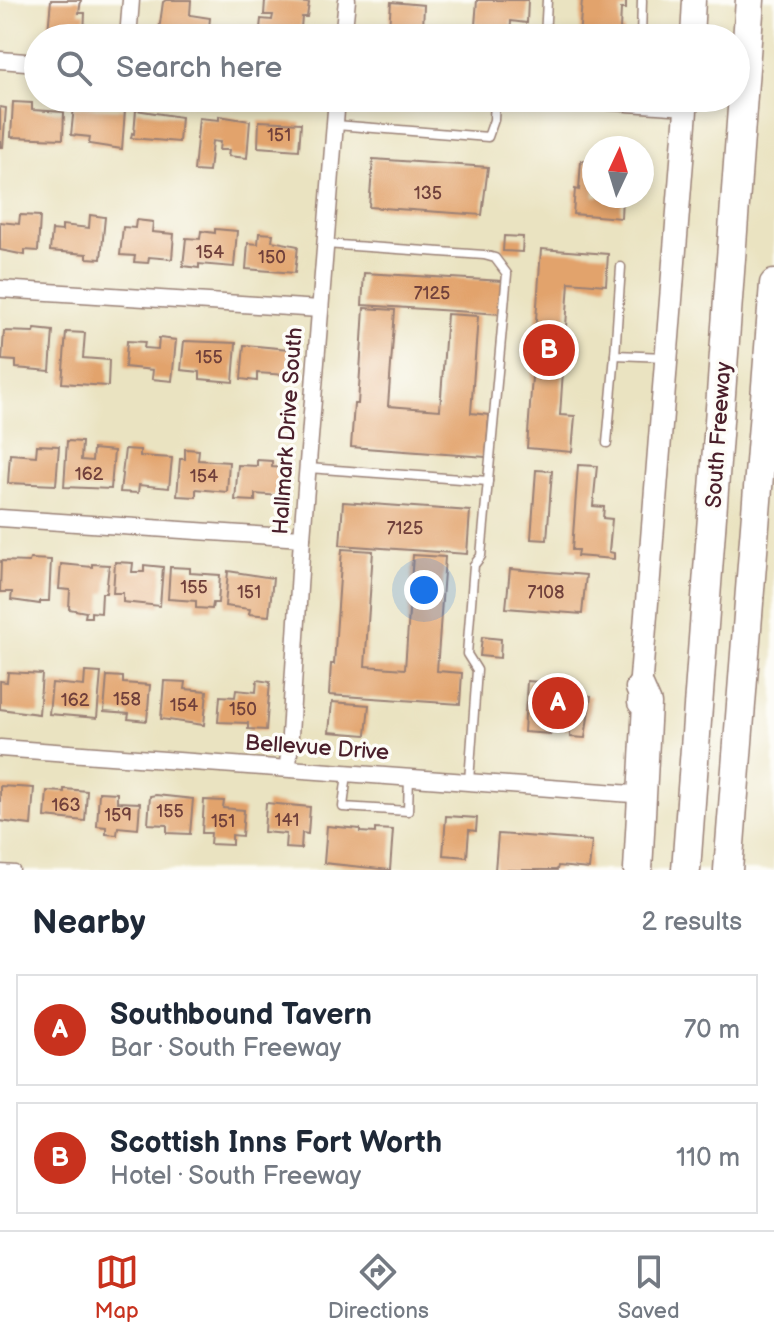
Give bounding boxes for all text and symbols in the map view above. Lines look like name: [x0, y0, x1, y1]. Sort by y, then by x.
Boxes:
search box: [24, 24, 750, 112]
icon: search: [52, 46, 96, 90]
text: Search here: [116, 50, 282, 86]
house number: 151: [267, 125, 291, 146]
north arrow: [582, 136, 654, 208]
house number: 135: [414, 183, 442, 204]
house number: 154: [196, 242, 224, 263]
house number: 150: [258, 247, 286, 268]
house number: 7125: [414, 283, 450, 304]
pin: B: [523, 320, 575, 380]
street label: Hallmark Drive South: [267, 326, 309, 536]
house number: 155: [195, 347, 223, 368]
street label: South Freeway: [700, 361, 738, 509]
house number: 162: [75, 464, 104, 485]
house number: 154: [190, 466, 218, 487]
house number: 7125: [387, 518, 423, 539]
your location: [404, 570, 444, 610]
house number: 155: [180, 577, 208, 598]
house number: 151: [237, 582, 261, 603]
house number: 7108: [528, 582, 564, 603]
pin: A: [532, 673, 584, 733]
house number: 158: [113, 689, 141, 710]
house number: 162: [61, 690, 90, 711]
house number: 154: [170, 695, 198, 716]
house number: 150: [229, 699, 257, 720]
street label: Bellevue Drive: [244, 730, 390, 766]
house number: 163: [51, 795, 81, 816]
house number: 155: [156, 801, 184, 822]
house number: 159: [104, 805, 132, 826]
house number: 141: [275, 810, 299, 831]
house number: 151: [211, 811, 235, 832]
text: Nearby: [32, 902, 146, 943]
text: 2 results: [642, 907, 742, 938]
text: Southbound Tavern: [110, 997, 372, 1033]
text: A: [52, 1015, 68, 1046]
text: 70 m: [683, 1015, 740, 1046]
text: Bar · South Freeway: [110, 1033, 341, 1064]
text: Scottish Inns Fort Worth: [110, 1125, 442, 1161]
text: B: [51, 1143, 69, 1174]
text: 110 m: [676, 1143, 740, 1174]
text: Hotel · South Freeway: [110, 1161, 361, 1192]
tab: Map: [94, 1250, 139, 1325]
tab: Directions: [328, 1250, 429, 1325]
tab: Saved: [618, 1250, 680, 1325]

